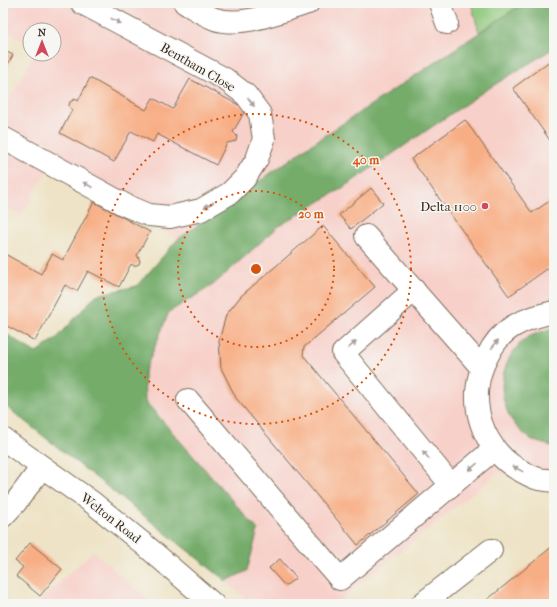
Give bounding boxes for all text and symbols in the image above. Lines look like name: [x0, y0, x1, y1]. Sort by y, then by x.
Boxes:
one-way arrow: [110, 18, 122, 24]
north arrow: [22, 22, 62, 62]
text: N: [38, 26, 47, 39]
street label: Bentham Close: [158, 40, 239, 95]
one-way arrow: [247, 96, 255, 107]
text: 40 m: [352, 153, 380, 168]
one-way arrow: [82, 182, 94, 188]
place label: Delta 1100: [420, 199, 477, 214]
marker: Delta 1100: [480, 201, 490, 211]
one-way arrow: [203, 202, 215, 209]
text: 20 m: [298, 207, 325, 221]
centre of rings: [249, 262, 263, 276]
one-way arrow: [491, 339, 499, 350]
one-way arrow: [347, 341, 356, 350]
one-way arrow: [422, 450, 431, 461]
one-way arrow: [467, 463, 478, 472]
one-way arrow: [512, 465, 523, 472]
street label: Welton Road: [77, 489, 145, 547]

